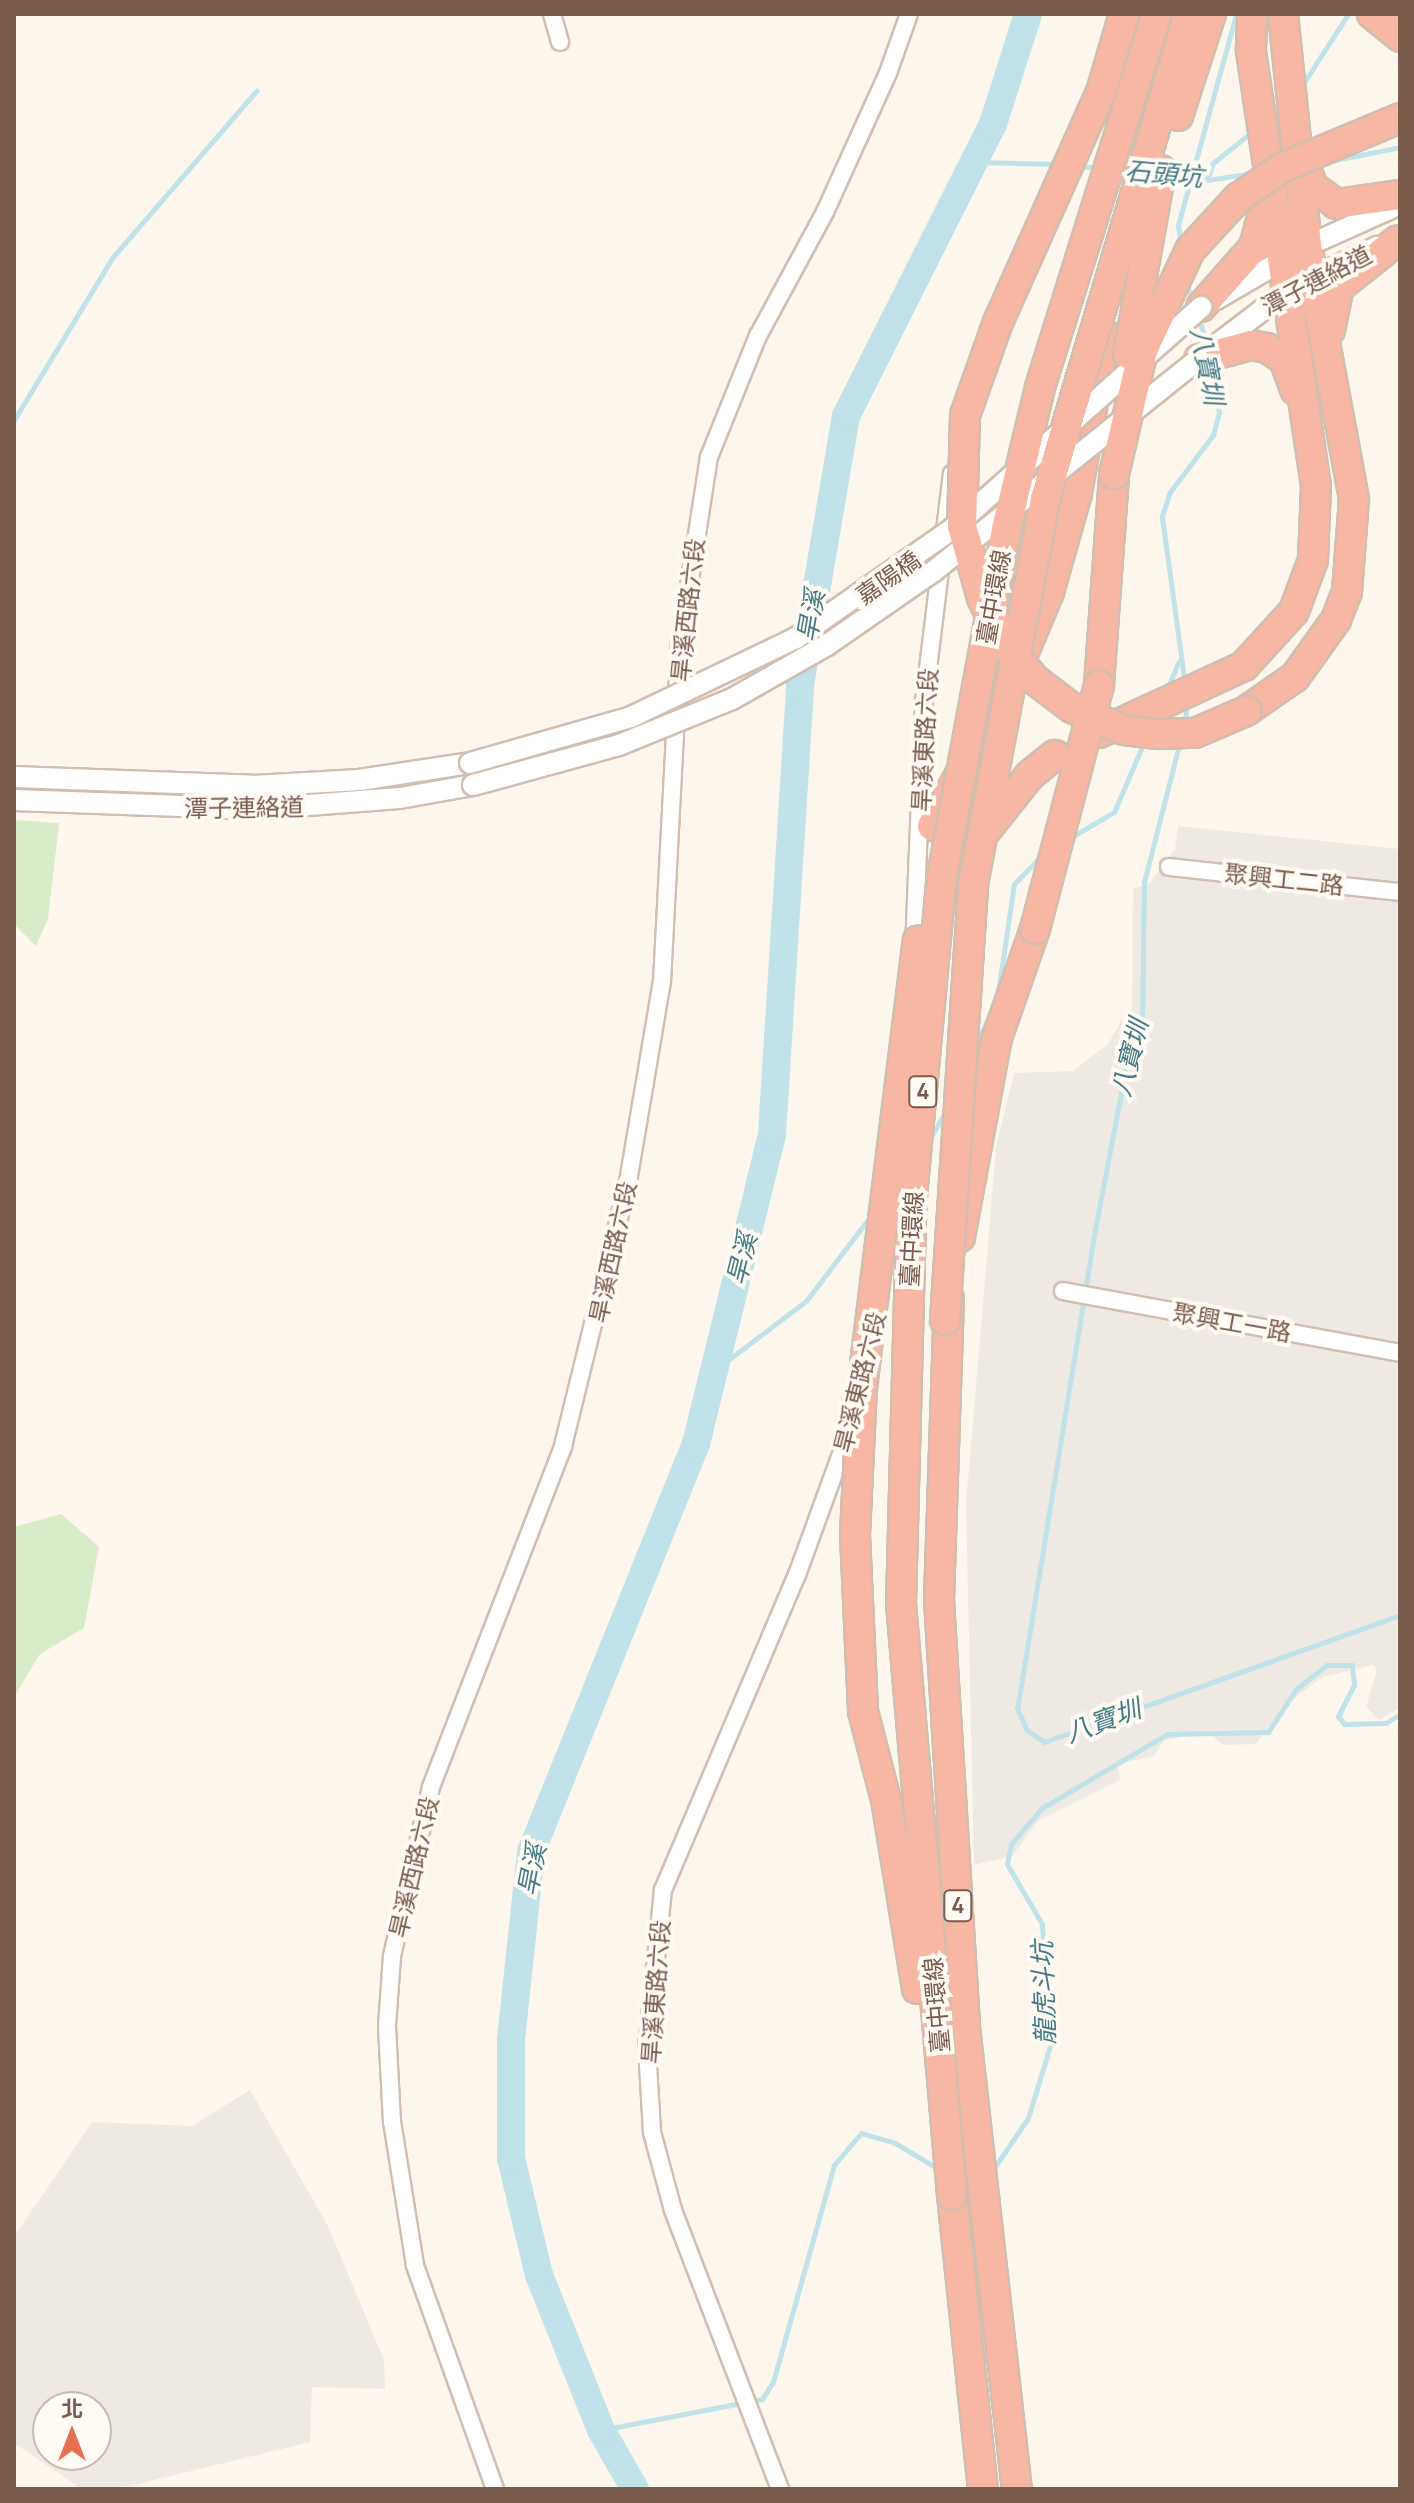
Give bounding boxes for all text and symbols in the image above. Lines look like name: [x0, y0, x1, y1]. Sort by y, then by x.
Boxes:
water label: 石頭坑: [1124, 155, 1204, 193]
street label: 潭子連絡道: [1256, 239, 1376, 321]
water label: 八寶圳: [1184, 325, 1230, 407]
street label: 旱溪西路六段: [665, 537, 709, 683]
street label: 嘉陽橋: [850, 545, 926, 609]
street label: 臺中環線: [970, 547, 1016, 647]
water label: 旱溪: [791, 588, 831, 644]
street label: 旱溪東路六段: [906, 667, 942, 813]
street label: 潭子連絡道: [184, 792, 304, 822]
street label: 聚興工二路: [1223, 858, 1345, 900]
water label: 八寶圳: [1105, 1016, 1155, 1100]
road number: 4: [907, 1074, 939, 1110]
street label: 旱溪西路六段: [583, 1179, 641, 1325]
street label: 臺中環線: [894, 1190, 928, 1288]
water label: 旱溪: [721, 1230, 763, 1288]
street label: 聚興工一路: [1170, 1297, 1294, 1347]
street label: 旱溪東路六段: [828, 1309, 890, 1455]
water label: 八寶圳: [1061, 1693, 1145, 1749]
street label: 旱溪西路六段: [383, 1794, 443, 1940]
water label: 旱溪: [512, 1842, 552, 1898]
road number: 4: [942, 1888, 974, 1924]
street label: 旱溪東路六段: [636, 1919, 674, 2065]
water label: 龍虎斗坑: [1027, 1940, 1061, 2046]
street label: 臺中環線: [917, 1956, 955, 2054]
north arrow: [32, 2391, 112, 2471]
text: 北: [61, 2394, 83, 2424]

